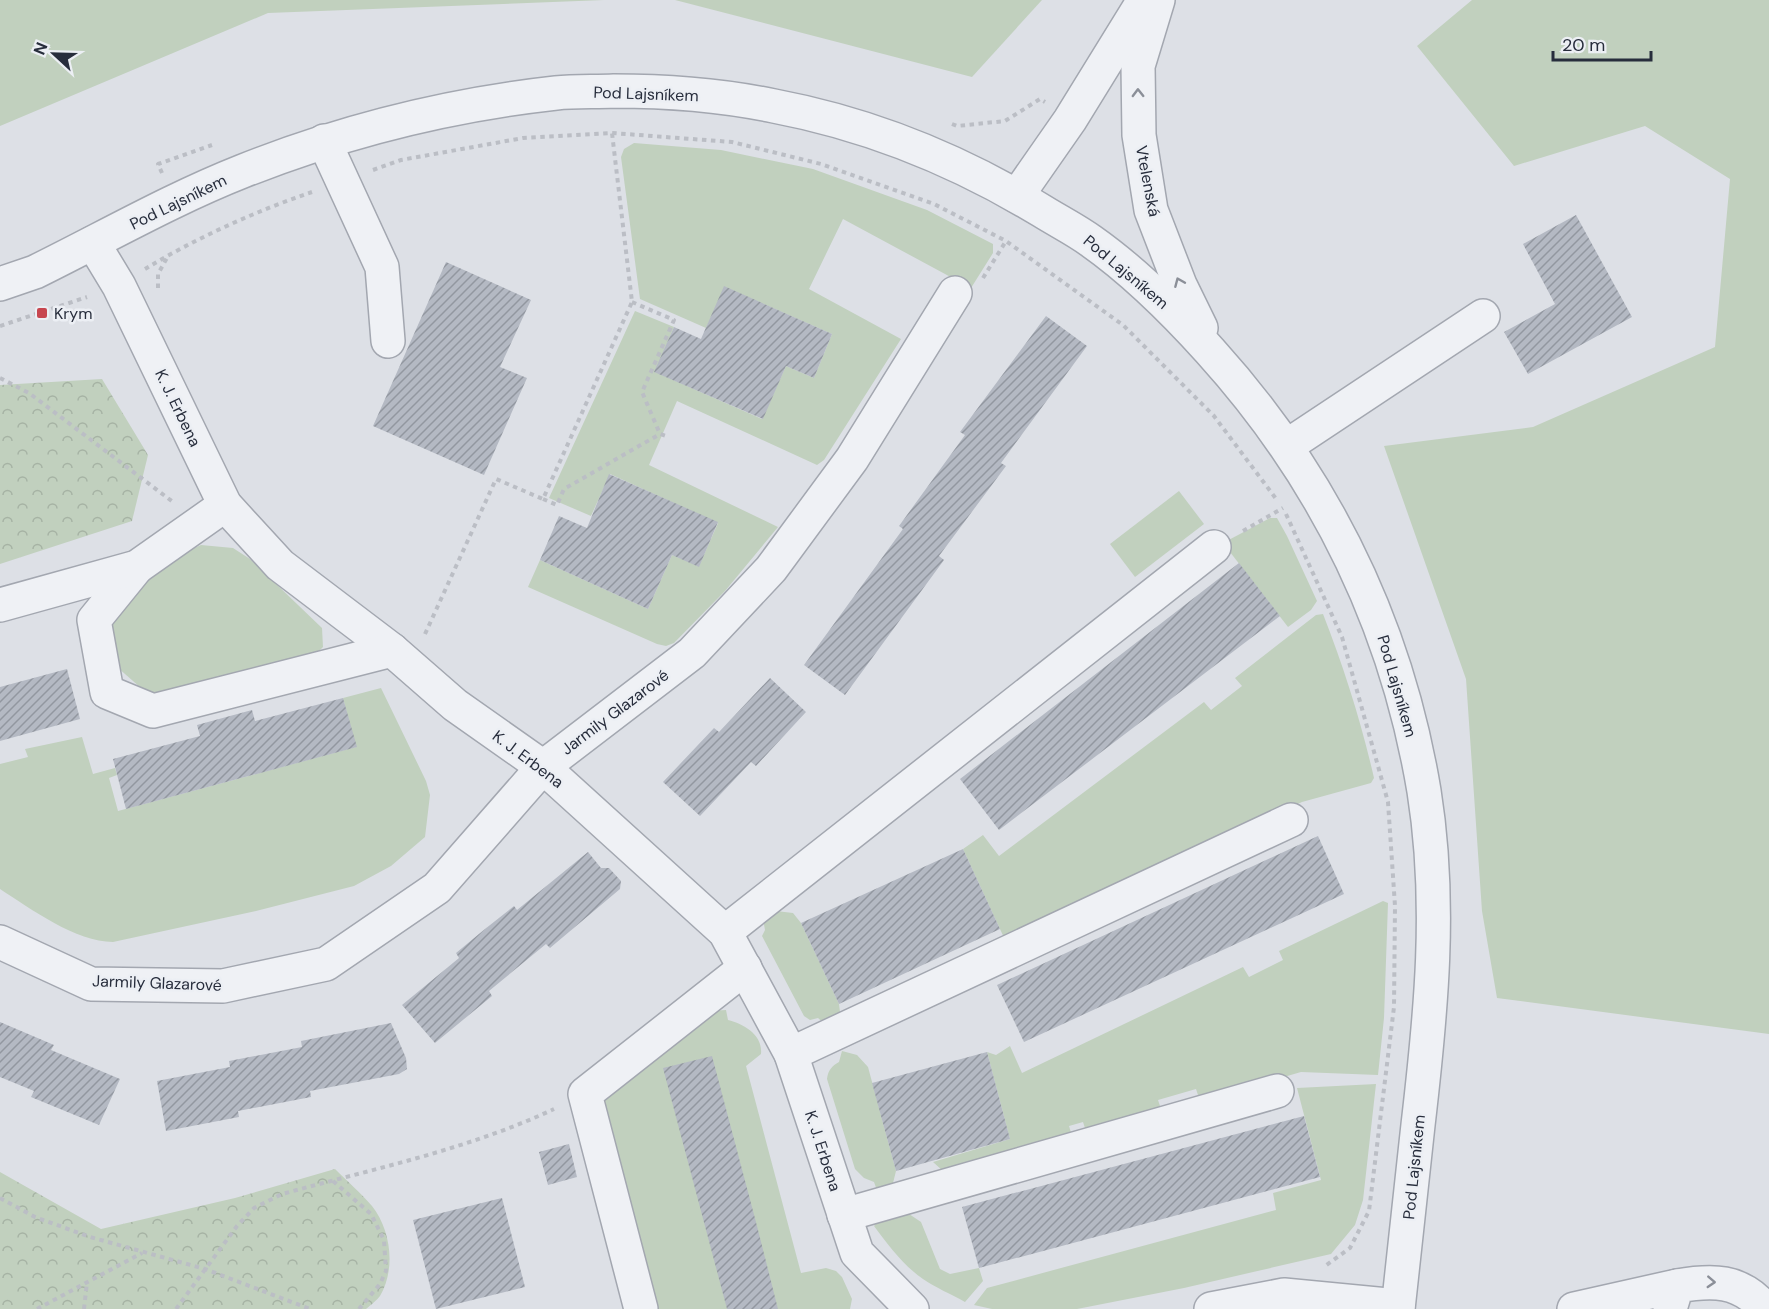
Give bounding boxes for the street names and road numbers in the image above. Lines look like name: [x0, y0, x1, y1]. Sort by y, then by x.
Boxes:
street label: Pod Lajsníkem: [593, 82, 699, 106]
street label: Vtelenská: [1131, 144, 1165, 218]
street label: Pod Lajsníkem: [126, 169, 230, 235]
street label: Pod Lajsníkem: [1079, 230, 1173, 314]
street label: K. J. Erbena: [150, 366, 206, 450]
street label: Pod Lajsníkem: [1372, 633, 1422, 739]
street label: Jarmily Glazarové: [557, 665, 673, 759]
street label: K. J. Erbena: [488, 725, 568, 793]
street label: Jarmily Glazarové: [92, 970, 222, 996]
street label: K. J. Erbena: [800, 1108, 846, 1194]
street label: Pod Lajsníkem: [1398, 1114, 1430, 1220]

